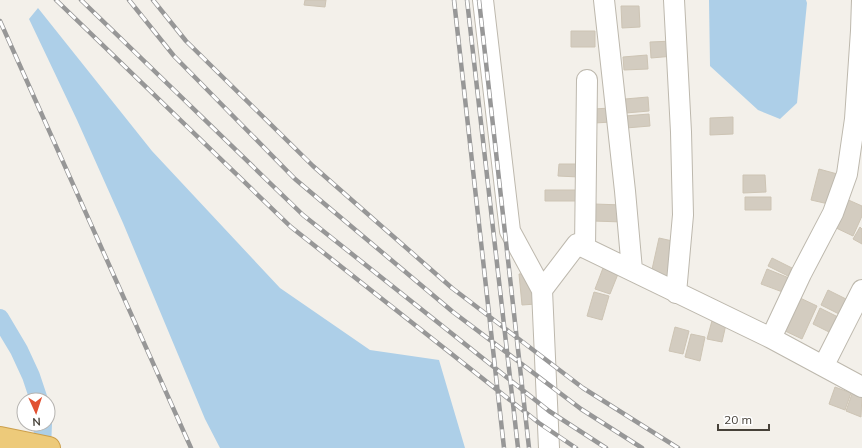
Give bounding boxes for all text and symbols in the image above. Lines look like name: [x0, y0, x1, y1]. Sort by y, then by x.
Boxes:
north arrow: [16, 392, 56, 432]
scale bar: [718, 406, 769, 432]
text: 20 m: [724, 412, 752, 427]
text: N: [32, 415, 41, 429]

